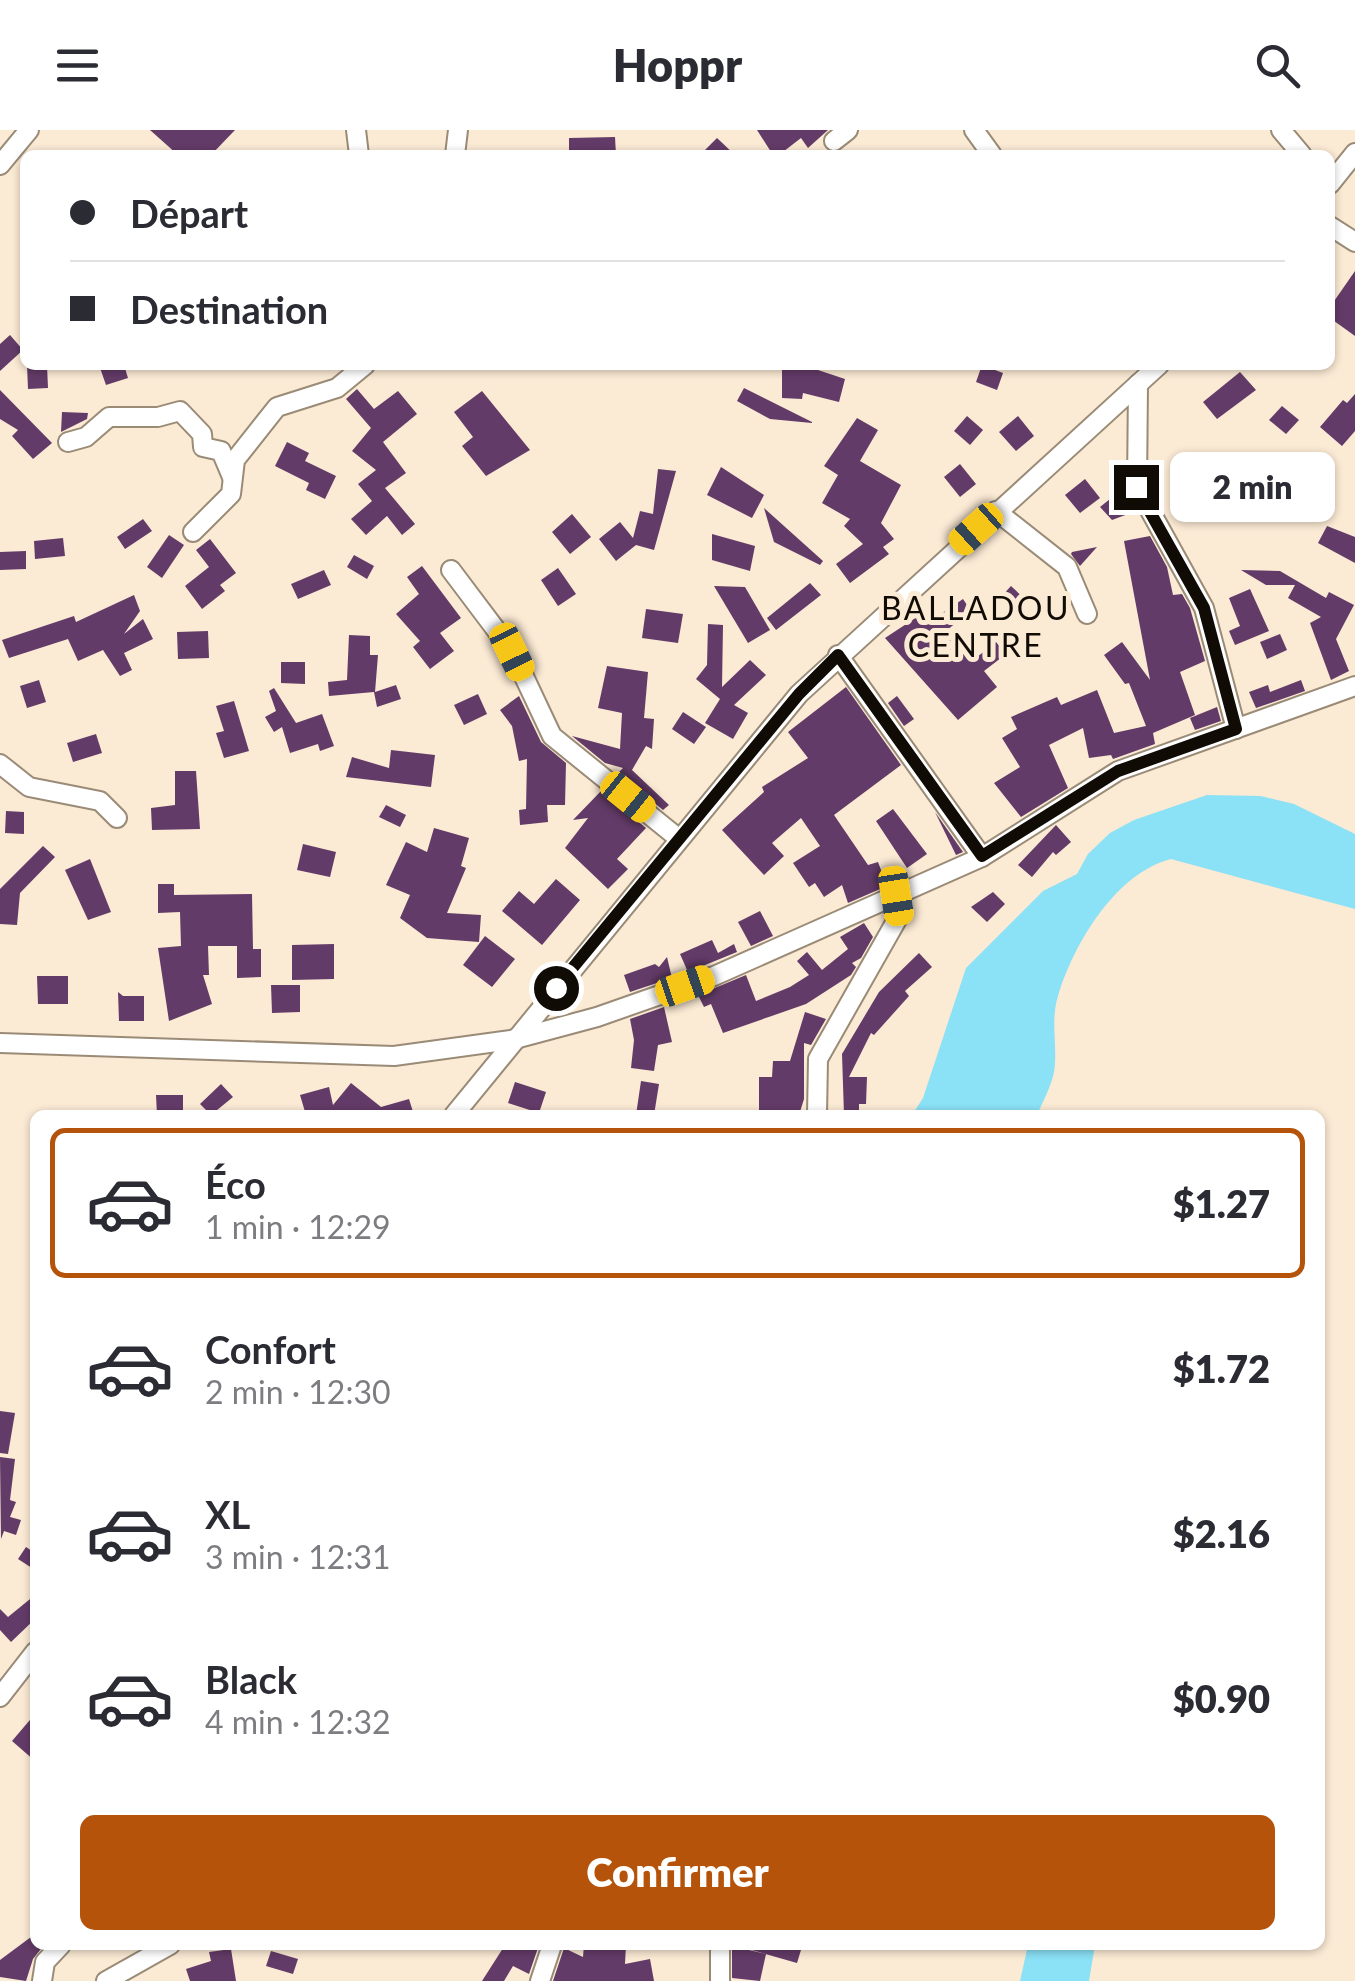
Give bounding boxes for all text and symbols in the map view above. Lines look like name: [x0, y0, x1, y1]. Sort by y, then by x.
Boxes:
icon: menu: [50, 38, 105, 93]
text: Hoppr: [613, 38, 742, 92]
icon: search: [1250, 38, 1305, 93]
text: Départ: [130, 190, 248, 236]
text: Destination: [130, 286, 328, 332]
callout: 2 min: [1171, 452, 1336, 522]
route end: [1114, 465, 1159, 510]
text: 2 min: [1213, 467, 1292, 506]
car: [944, 498, 1008, 560]
district label: BALLADOU CENTRE: [881, 588, 1071, 664]
car: [485, 618, 539, 686]
car: [595, 766, 661, 828]
car: [876, 864, 916, 928]
car: [652, 962, 718, 1010]
route start: [534, 966, 579, 1011]
icon: car: [85, 1158, 175, 1248]
text: Éco: [205, 1161, 266, 1207]
text: $1.27: [1173, 1180, 1270, 1226]
text: 1 min · 12:29: [205, 1207, 391, 1246]
icon: car: [85, 1323, 175, 1413]
text: Confort: [205, 1326, 336, 1372]
text: $1.72: [1173, 1345, 1270, 1391]
text: 2 min · 12:30: [205, 1372, 391, 1411]
icon: car: [85, 1488, 175, 1578]
text: XL: [205, 1491, 250, 1537]
text: $2.16: [1173, 1510, 1270, 1556]
text: 3 min · 12:31: [205, 1537, 391, 1576]
icon: car: [85, 1653, 175, 1743]
text: Black: [205, 1656, 297, 1702]
text: $0.90: [1173, 1675, 1270, 1721]
text: 4 min · 12:32: [205, 1702, 391, 1741]
button: Confirmer: [80, 1815, 1275, 1930]

